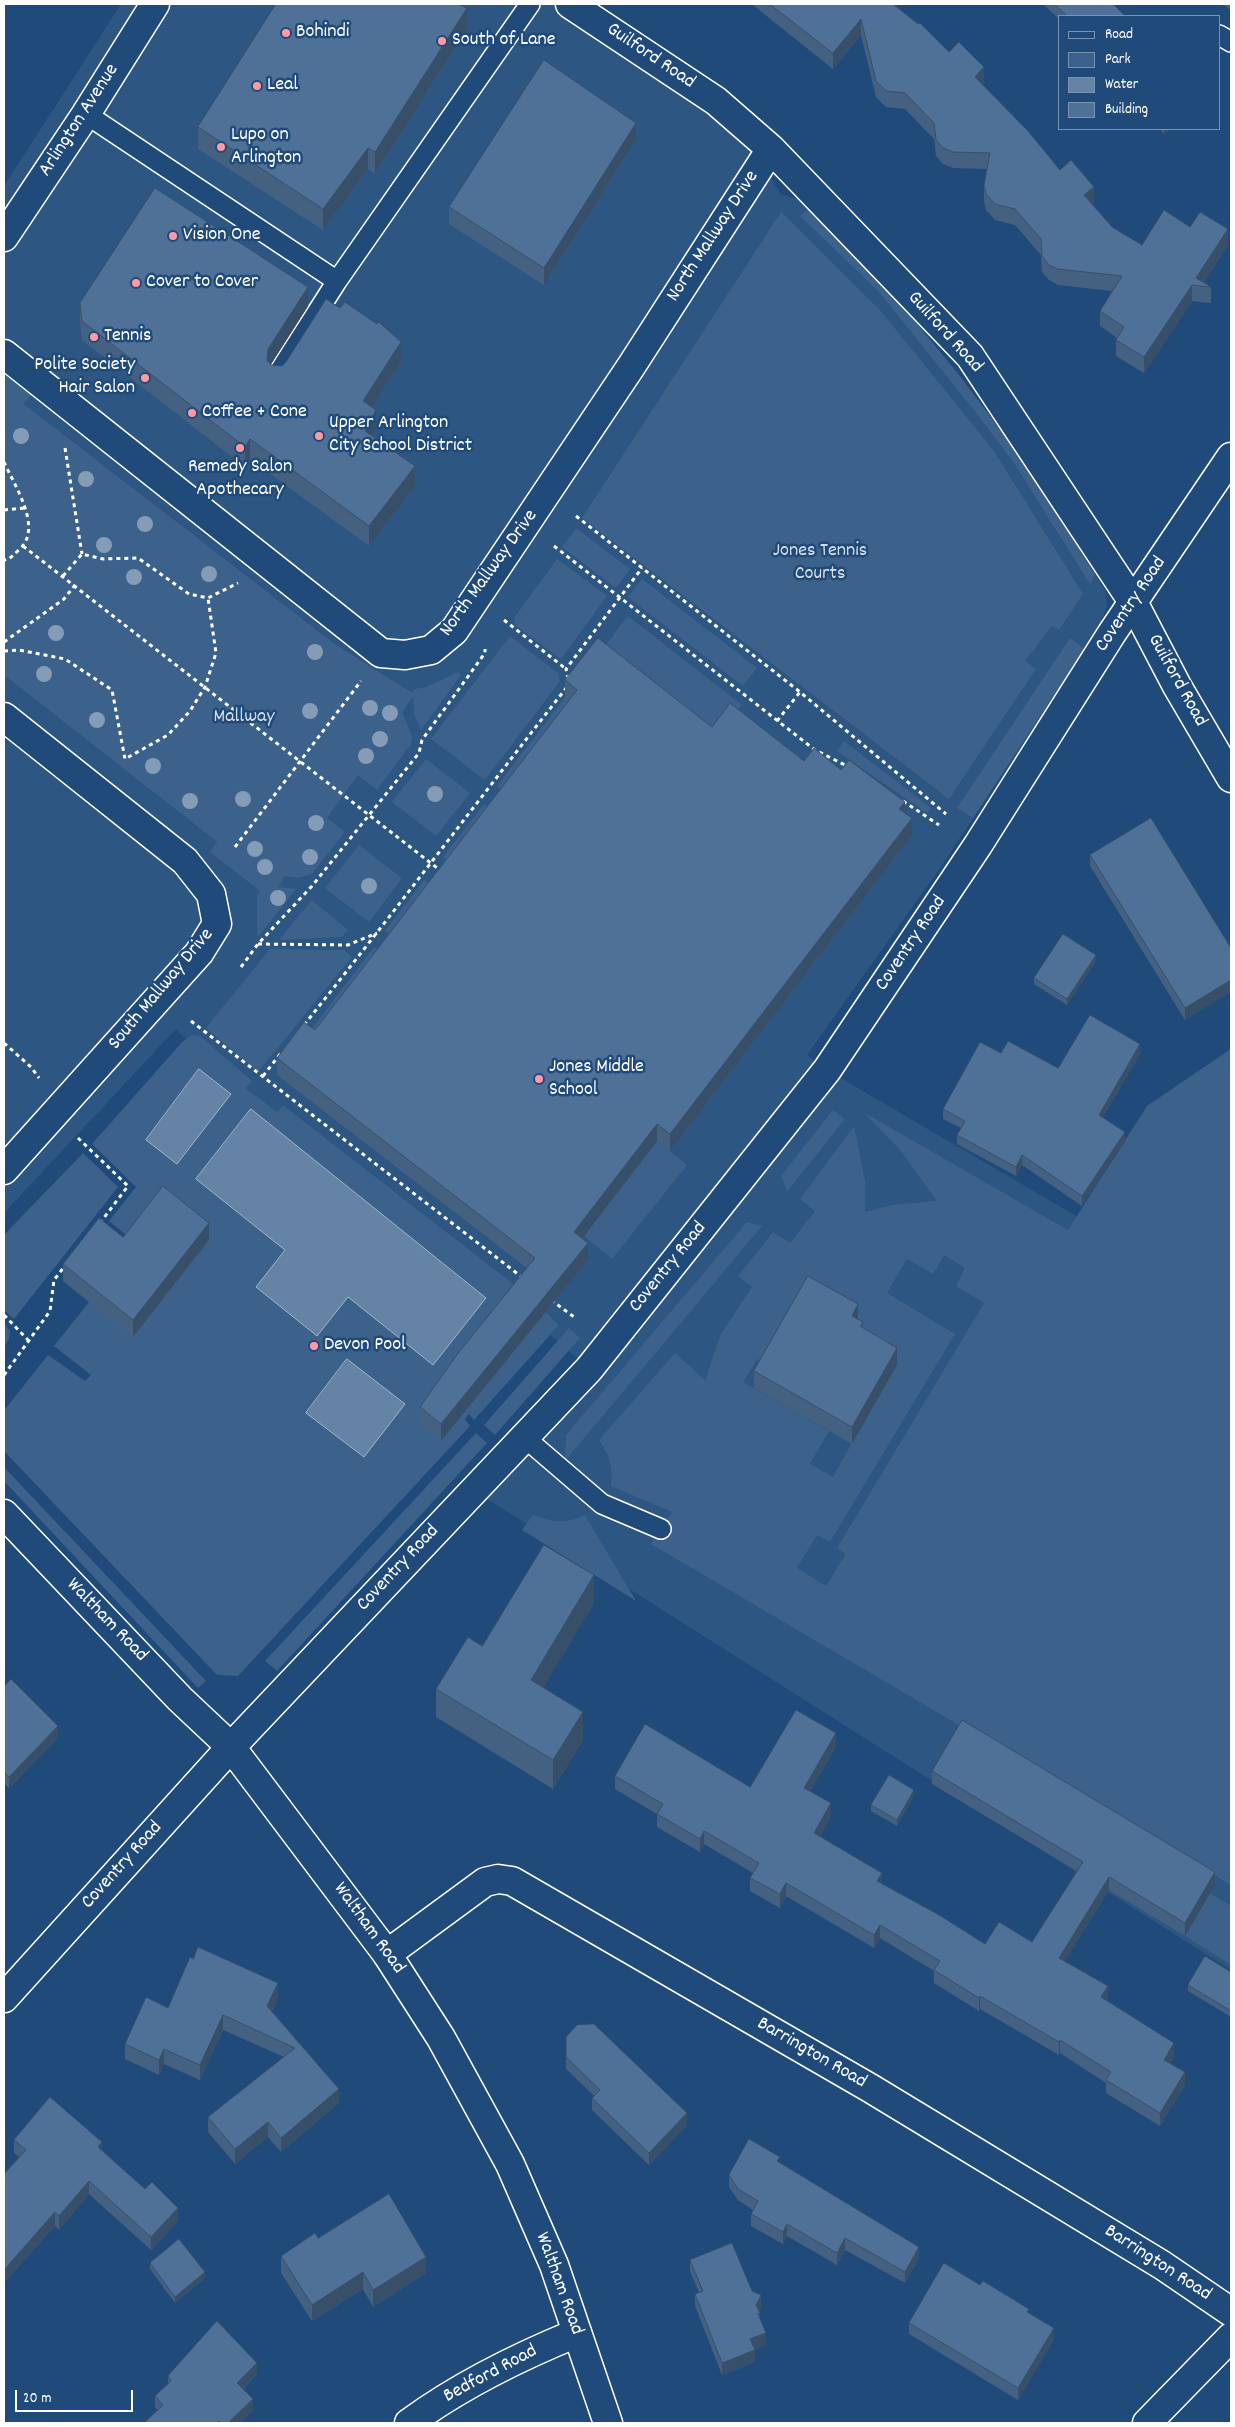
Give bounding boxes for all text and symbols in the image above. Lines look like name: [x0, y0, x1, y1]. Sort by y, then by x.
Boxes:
legend: [1058, 15, 1220, 130]
street label: Guilford Road: [601, 19, 699, 95]
place label: Bohindi: [296, 21, 349, 45]
text: Road: [1105, 24, 1133, 46]
marker: Bohindi: [280, 27, 292, 39]
place label: South of Lane: [452, 29, 556, 53]
marker: South of Lane: [436, 35, 448, 47]
text: Park: [1105, 49, 1131, 71]
street label: Arlington Avenue: [35, 60, 125, 182]
place label: Leal: [267, 74, 298, 98]
text: Water: [1105, 74, 1138, 96]
marker: Leal: [251, 80, 263, 92]
text: Building: [1105, 99, 1148, 121]
place label: Lupo on Arlington: [231, 124, 301, 171]
marker: Lupo on Arlington: [215, 141, 227, 153]
street label: North Mallway Drive: [663, 167, 765, 307]
place label: Vision One: [183, 224, 261, 248]
marker: Vision One: [167, 230, 179, 242]
place label: Cover to Cover: [146, 271, 258, 295]
marker: Cover to Cover: [130, 277, 142, 289]
street label: Guilford Road: [901, 287, 987, 379]
place label: Tennis: [104, 325, 151, 349]
marker: Tennis: [88, 331, 100, 343]
place label: Polite Society Hair Salon: [34, 354, 135, 401]
marker: Polite Society Hair Salon: [139, 372, 151, 384]
place label: Coffee + Cone: [202, 401, 307, 425]
marker: Coffee + Cone: [186, 407, 198, 419]
place label: Upper Arlington City School District: [329, 412, 472, 459]
marker: Upper Arlington City School District: [313, 430, 325, 442]
marker: Remedy Salon Apothecary: [234, 442, 246, 454]
place label: Remedy Salon Apothecary: [188, 456, 292, 503]
street label: North Mallway Drive: [436, 506, 544, 642]
park label: Jones Tennis Courts: [773, 540, 867, 587]
street label: Coventry Road: [1091, 553, 1173, 657]
street label: Guilford Road: [1141, 631, 1211, 731]
park label: Mallway: [214, 706, 274, 730]
street label: Coventry Road: [871, 892, 953, 996]
street label: South Mallway Drive: [104, 924, 220, 1056]
place label: Jones Middle School: [549, 1056, 644, 1103]
marker: Jones Middle School: [533, 1073, 545, 1085]
street label: Coventry Road: [625, 1218, 713, 1318]
place label: Devon Pool: [324, 1334, 406, 1358]
marker: Devon Pool: [308, 1340, 320, 1352]
street label: Coventry Road: [353, 1521, 445, 1617]
street label: Waltham Road: [60, 1574, 152, 1668]
street label: Coventry Road: [77, 1817, 169, 1915]
street label: Waltham Road: [327, 1879, 409, 1979]
street label: Barrington Road: [752, 2013, 870, 2095]
street label: Barrington Road: [1099, 2220, 1215, 2308]
street label: Waltham Road: [528, 2230, 588, 2338]
street label: Bedford Road: [440, 2340, 542, 2410]
scale bar: [18, 2380, 135, 2412]
text: 20 m: [23, 2388, 51, 2410]

